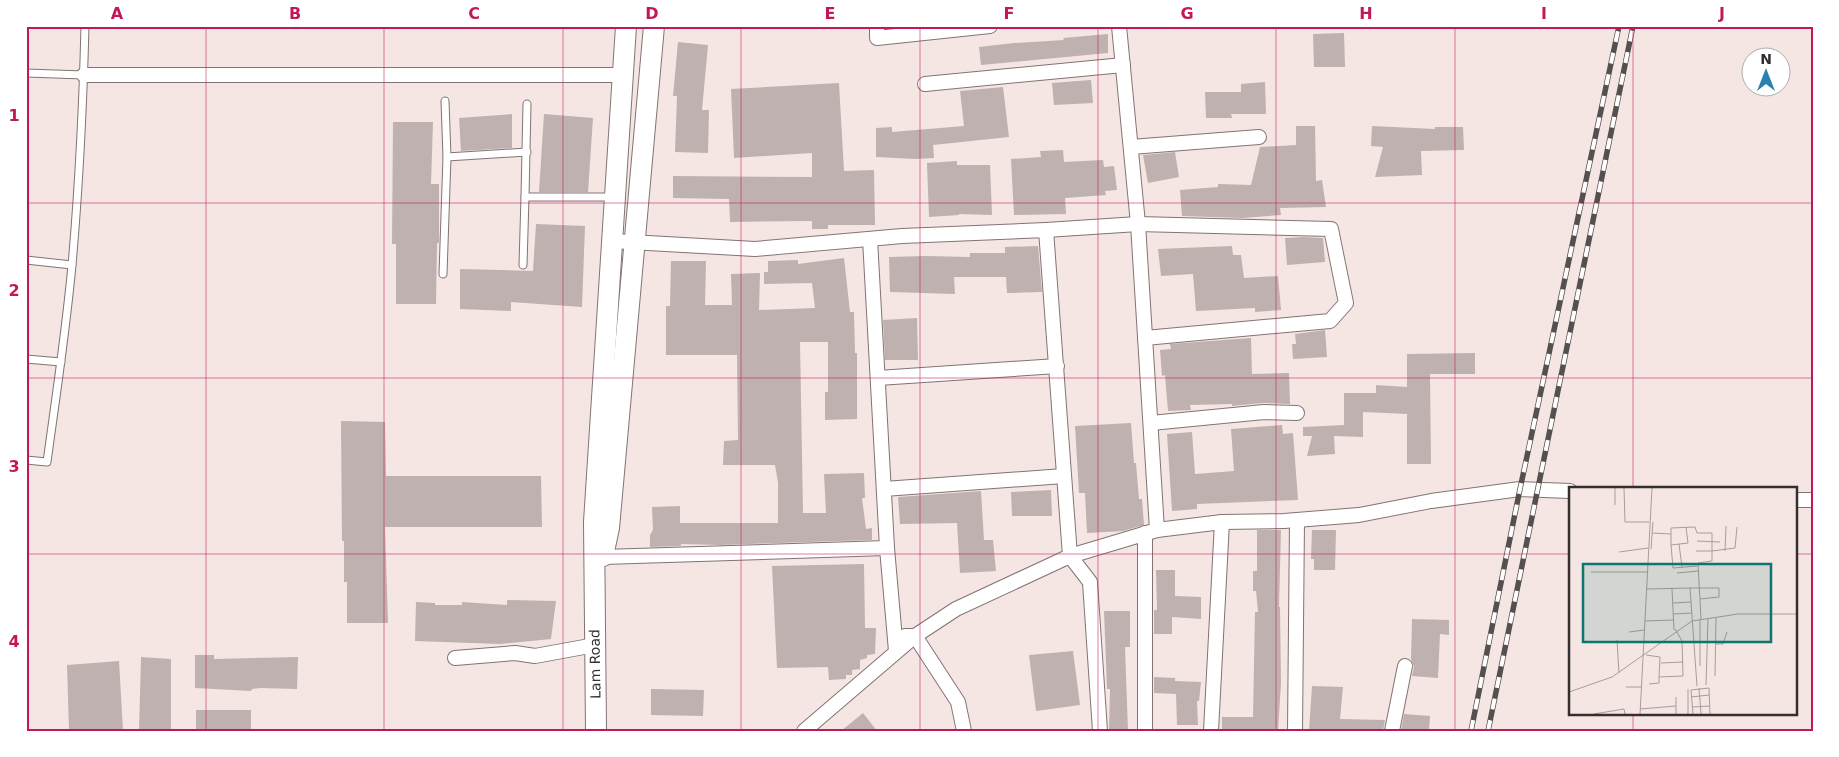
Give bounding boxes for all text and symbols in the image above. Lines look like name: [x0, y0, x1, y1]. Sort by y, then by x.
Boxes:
text: A: [111, 4, 124, 23]
text: B: [289, 4, 301, 23]
text: C: [468, 4, 480, 23]
text: D: [645, 4, 659, 23]
text: E: [825, 4, 835, 23]
text: F: [1004, 4, 1014, 23]
text: G: [1180, 4, 1194, 23]
text: H: [1359, 4, 1373, 23]
text: I: [1541, 4, 1547, 23]
text: J: [1718, 4, 1725, 23]
north arrow: [1742, 48, 1792, 98]
text: N: [1760, 51, 1772, 67]
text: 1: [8, 106, 20, 125]
text: 2: [8, 281, 20, 300]
text: 3: [8, 457, 20, 476]
inset map: [1569, 487, 1796, 714]
street label: Lam Road: [586, 629, 604, 699]
text: 4: [8, 632, 20, 651]

